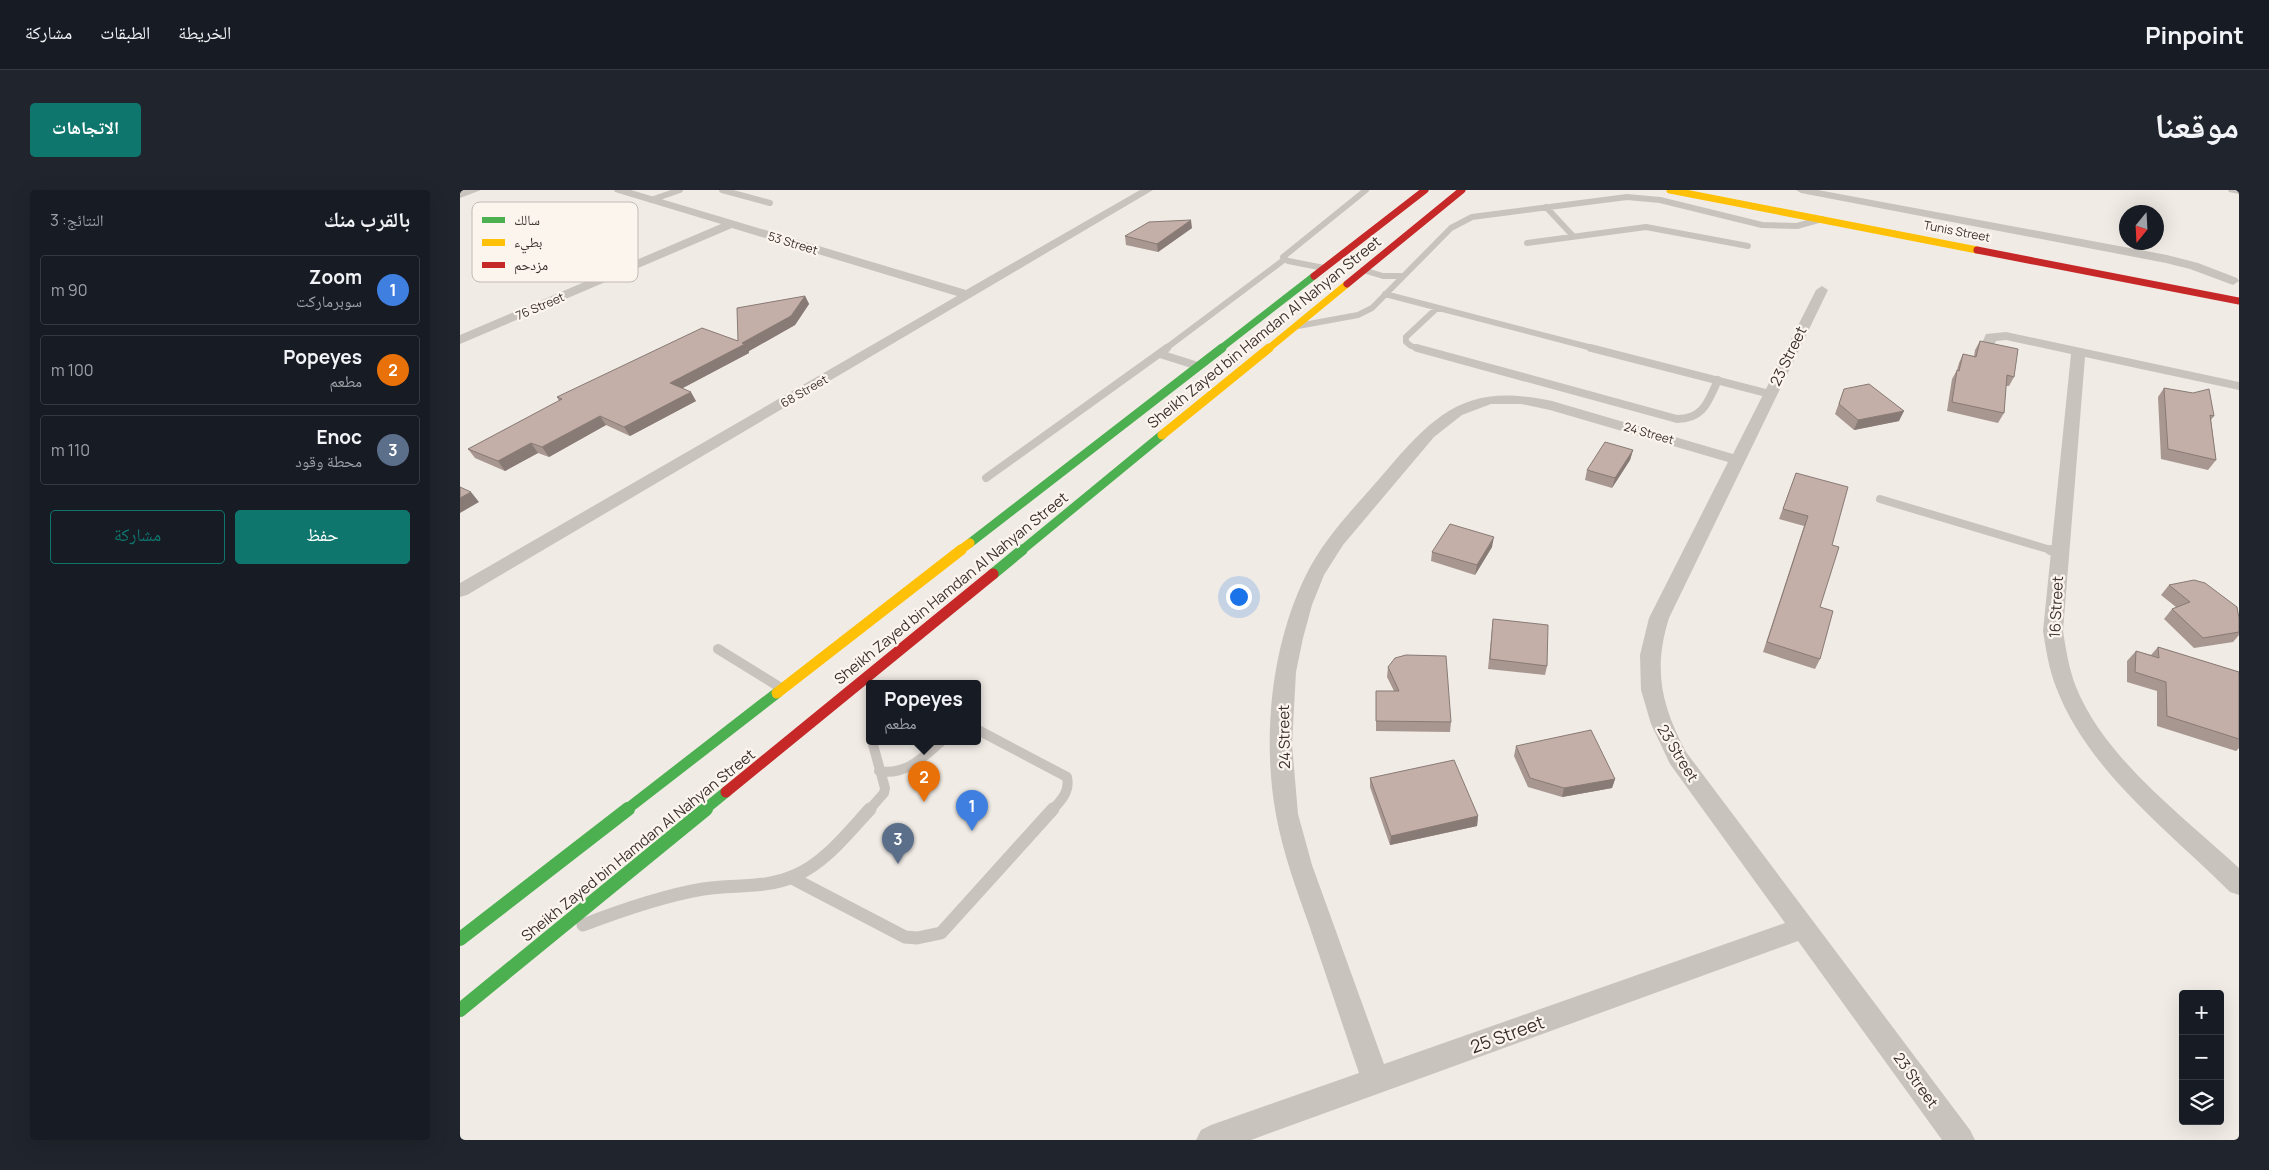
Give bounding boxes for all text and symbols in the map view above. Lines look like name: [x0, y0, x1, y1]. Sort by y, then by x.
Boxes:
text: Pinpoint: [2145, 18, 2244, 51]
text: مشاركة: [25, 20, 72, 44]
text: الطبقات: [100, 20, 150, 44]
text: الخريطة: [178, 20, 231, 44]
text: موقعنا: [2154, 101, 2239, 149]
button: الاتجاهات: [30, 103, 141, 157]
legend: [472, 202, 638, 282]
text: بالقرب منك: [324, 205, 410, 233]
north arrow: [2119, 205, 2164, 250]
text: النتائج: 3: [50, 209, 104, 231]
text: سالك: [514, 210, 540, 229]
street label: Tunis Street: [1922, 216, 1992, 246]
street label: 53 Street: [766, 227, 820, 259]
street label: Sheikh Zayed bin Hamdan Al Nahyan Street: [1143, 231, 1385, 433]
text: بطيء: [514, 232, 543, 254]
text: مزدحم: [514, 255, 548, 275]
text: Zoom: [309, 264, 362, 290]
text: 90 m: [51, 279, 87, 301]
text: 1: [390, 279, 397, 301]
street label: 76 Street: [513, 288, 567, 324]
text: سوبرماركت: [296, 290, 362, 312]
street label: 23 Street: [1765, 323, 1811, 389]
text: Popeyes: [283, 344, 362, 370]
text: 100 m: [51, 359, 94, 381]
text: 2: [388, 359, 398, 381]
text: مطعم: [330, 370, 362, 392]
street label: 68 Street: [777, 371, 831, 411]
street label: 24 Street: [1622, 418, 1676, 448]
text: Enoc: [316, 424, 362, 450]
text: 110 m: [51, 439, 90, 461]
text: 3: [388, 439, 398, 461]
text: محطة وقود: [295, 450, 362, 472]
street label: Sheikh Zayed bin Hamdan Al Nahyan Street: [830, 487, 1072, 689]
button: مشاركة: [50, 510, 225, 564]
button: حفظ: [235, 510, 410, 564]
street label: 16 Street: [2044, 575, 2068, 639]
your location: [1226, 584, 1252, 610]
popup: [866, 680, 981, 745]
text: Popeyes: [884, 686, 963, 712]
street label: 24 Street: [1273, 705, 1295, 769]
text: مطعم: [884, 712, 917, 734]
street label: 23 Street: [1653, 720, 1703, 786]
street label: Sheikh Zayed bin Hamdan Al Nahyan Street: [517, 744, 759, 946]
pin: 2: [908, 761, 940, 802]
pin: 1: [956, 790, 988, 831]
pin: 3: [882, 823, 914, 864]
map controls: [2179, 990, 2224, 1125]
button: +: [2179, 990, 2224, 1035]
street label: 25 Street: [1467, 1010, 1547, 1058]
button: −: [2179, 1035, 2224, 1080]
street label: 23 Street: [1889, 1048, 1943, 1112]
button: layers: [2179, 1080, 2224, 1125]

